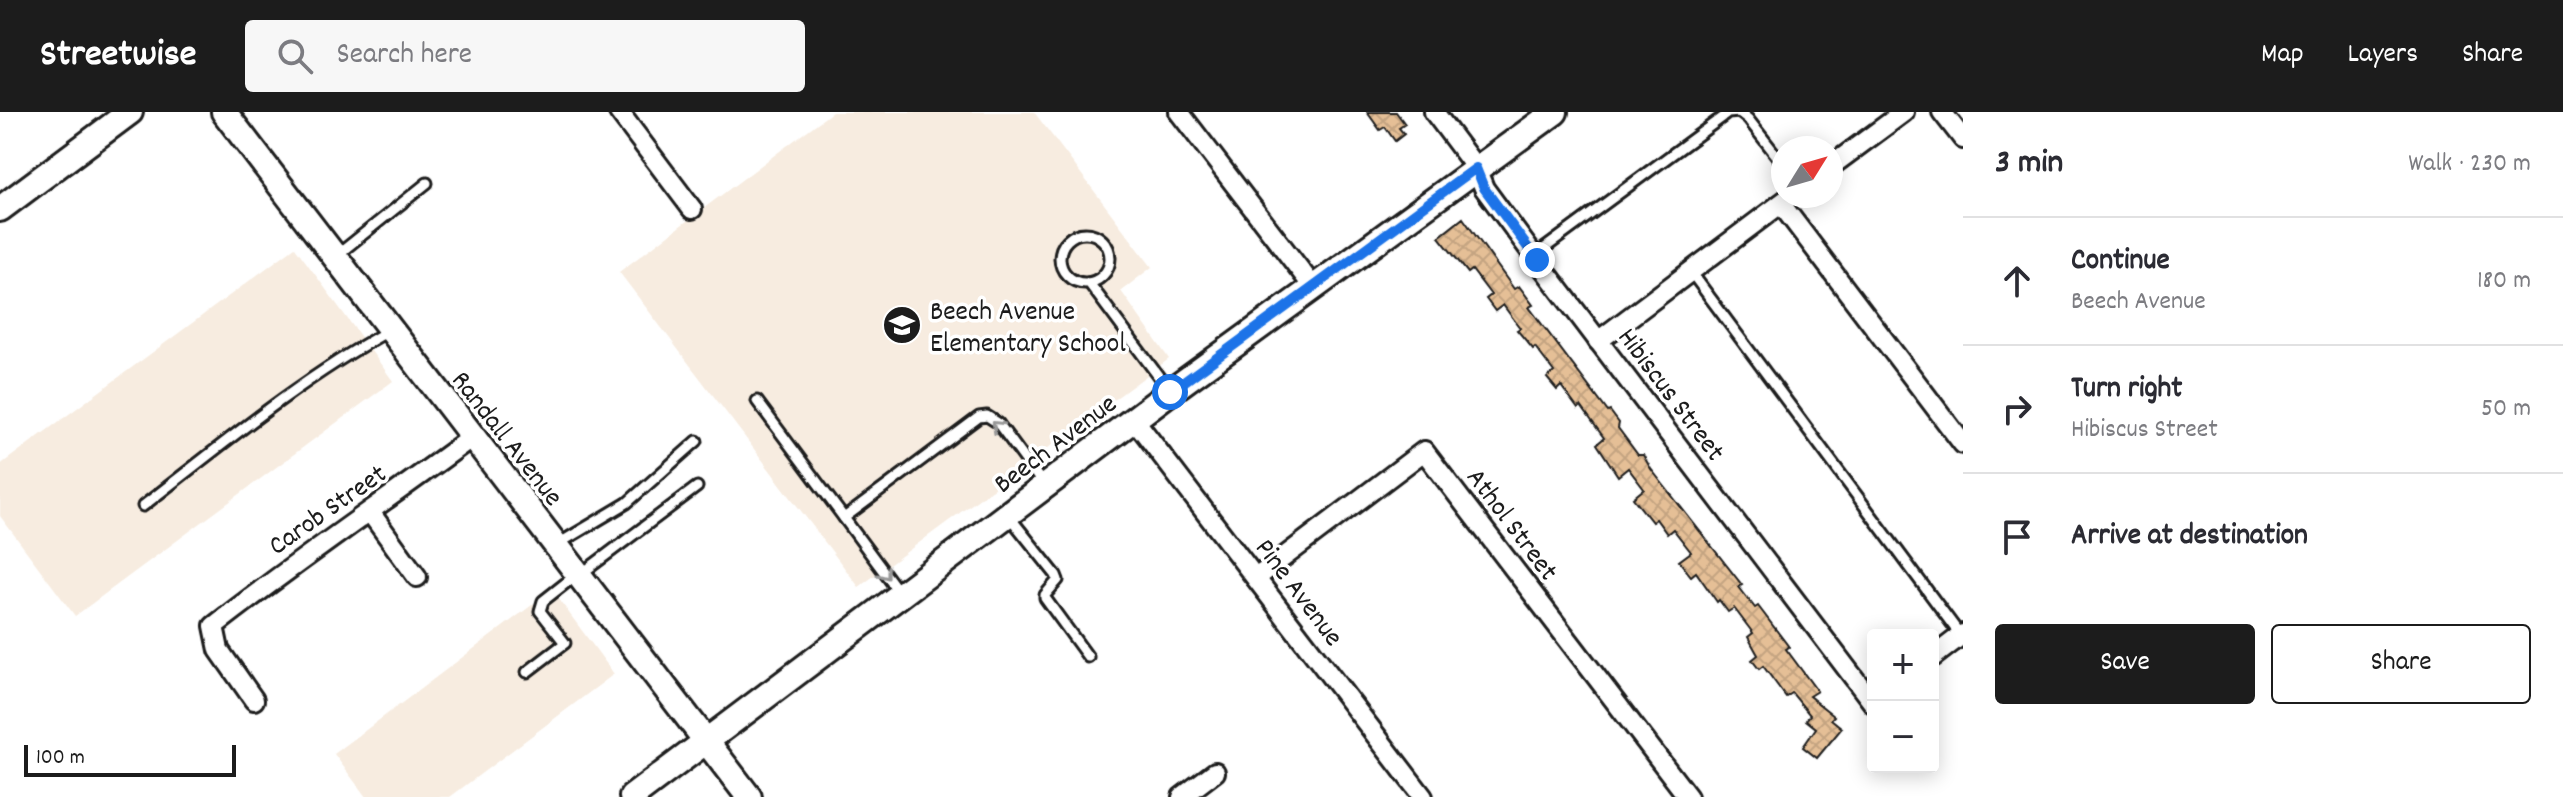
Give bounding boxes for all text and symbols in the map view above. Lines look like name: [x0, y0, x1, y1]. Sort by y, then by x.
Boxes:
search box: [245, 20, 805, 92]
text: Streetwise: [40, 29, 197, 84]
icon: search: [273, 34, 317, 78]
text: Search here: [337, 35, 472, 78]
text: Map: [2261, 36, 2304, 76]
text: Layers: [2348, 36, 2418, 76]
text: Share: [2462, 36, 2523, 76]
north arrow: [1771, 136, 1843, 208]
text: 3 min: [1995, 140, 2063, 189]
text: Walk · 230 m: [2408, 146, 2531, 183]
text: Continue: [2071, 241, 2170, 284]
route end: [1519, 242, 1555, 278]
icon: ahead: [1995, 259, 2039, 303]
text: 180 m: [2477, 263, 2531, 300]
text: Beech Avenue: [2071, 284, 2206, 321]
place label: Beech Avenue Elementary School: [930, 294, 1126, 366]
school or university icon: Beech Avenue Elementary School: [881, 304, 923, 346]
street label: Hibiscus Street: [1605, 321, 1733, 471]
street label: Randall Avenue: [439, 364, 571, 516]
text: Turn right: [2071, 369, 2182, 412]
route start: [1152, 374, 1188, 410]
street label: Beech Avenue: [987, 386, 1127, 506]
icon: right: [1995, 387, 2039, 431]
text: 50 m: [2481, 391, 2531, 428]
text: Hibiscus Street: [2071, 412, 2218, 449]
one-way arrow: [992, 420, 1006, 435]
street label: Carob Street: [262, 457, 396, 568]
street label: Athol Street: [1454, 461, 1566, 591]
icon: arrive: [1995, 515, 2039, 559]
text: Arrive at destination: [2071, 516, 2308, 559]
street label: Pine Avenue: [1243, 532, 1351, 656]
one-way arrow: [875, 565, 889, 579]
button: Save: [1995, 624, 2255, 704]
button: Share: [2271, 624, 2531, 704]
map controls: [1867, 629, 1939, 773]
button: +: [1867, 629, 1939, 701]
button: −: [1867, 701, 1939, 773]
scale bar: [24, 741, 236, 777]
text: 100 m: [36, 743, 85, 774]

